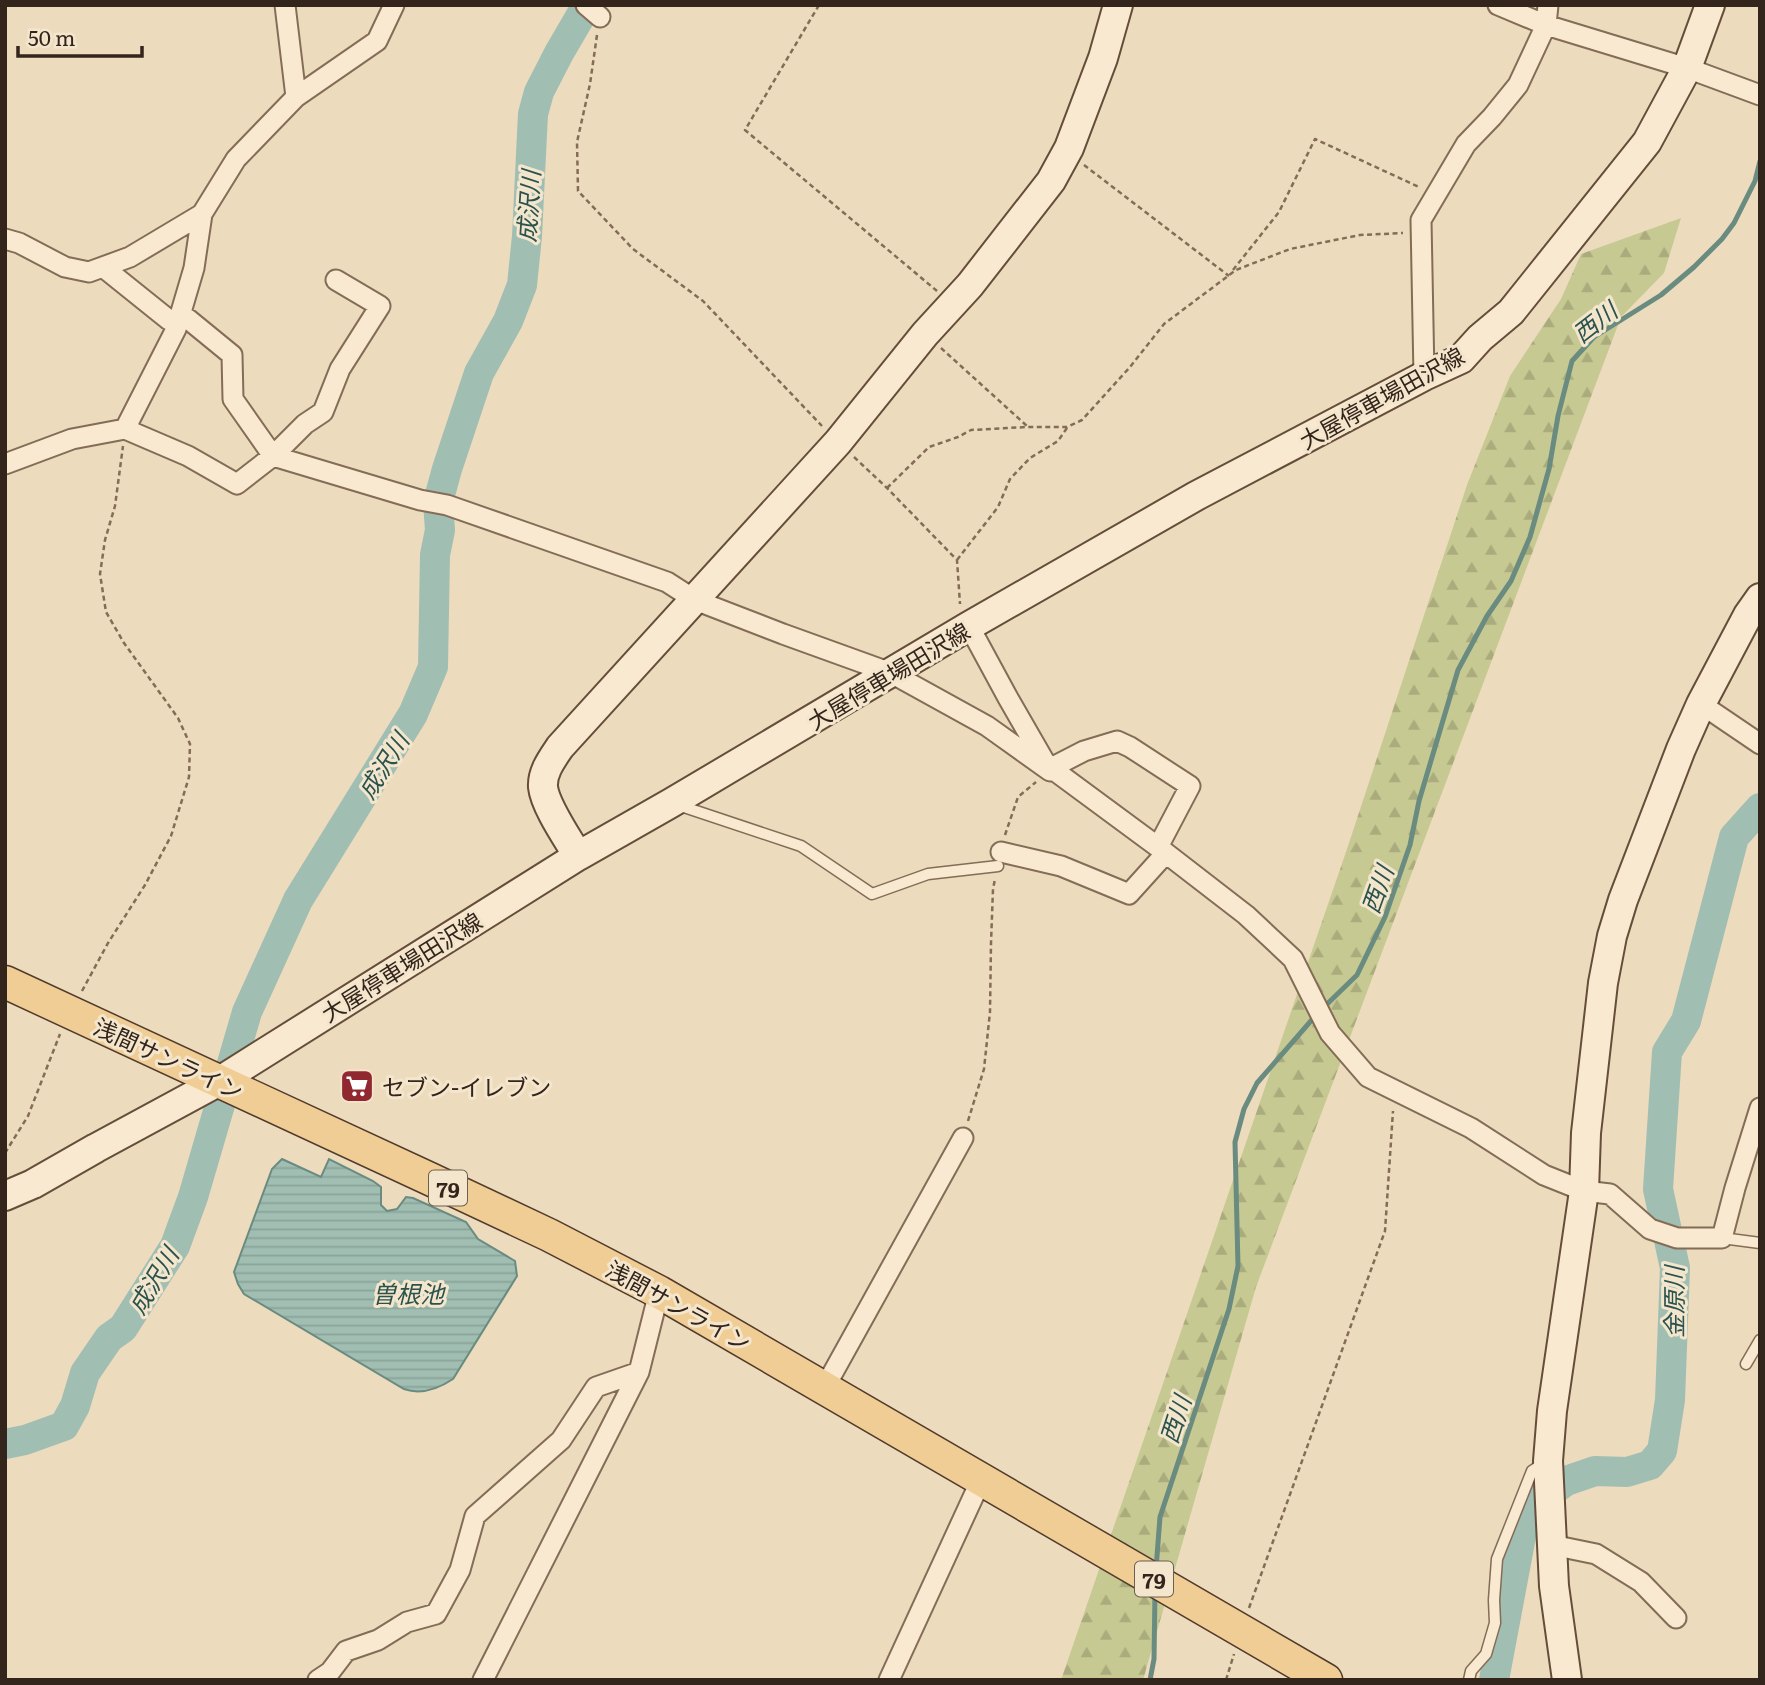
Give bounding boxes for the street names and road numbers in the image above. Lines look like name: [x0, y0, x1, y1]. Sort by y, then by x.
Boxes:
street label: 大屋停車場田沢線: [1292, 338, 1470, 456]
street label: 大屋停車場田沢線: [800, 613, 976, 737]
street label: 大屋停車場田沢線: [314, 903, 488, 1029]
street label: 浅間サンライン: [89, 1009, 249, 1107]
road number: 79: [429, 1170, 467, 1206]
street label: 浅間サンライン: [600, 1251, 758, 1359]
road number: 79: [1135, 1562, 1173, 1596]

